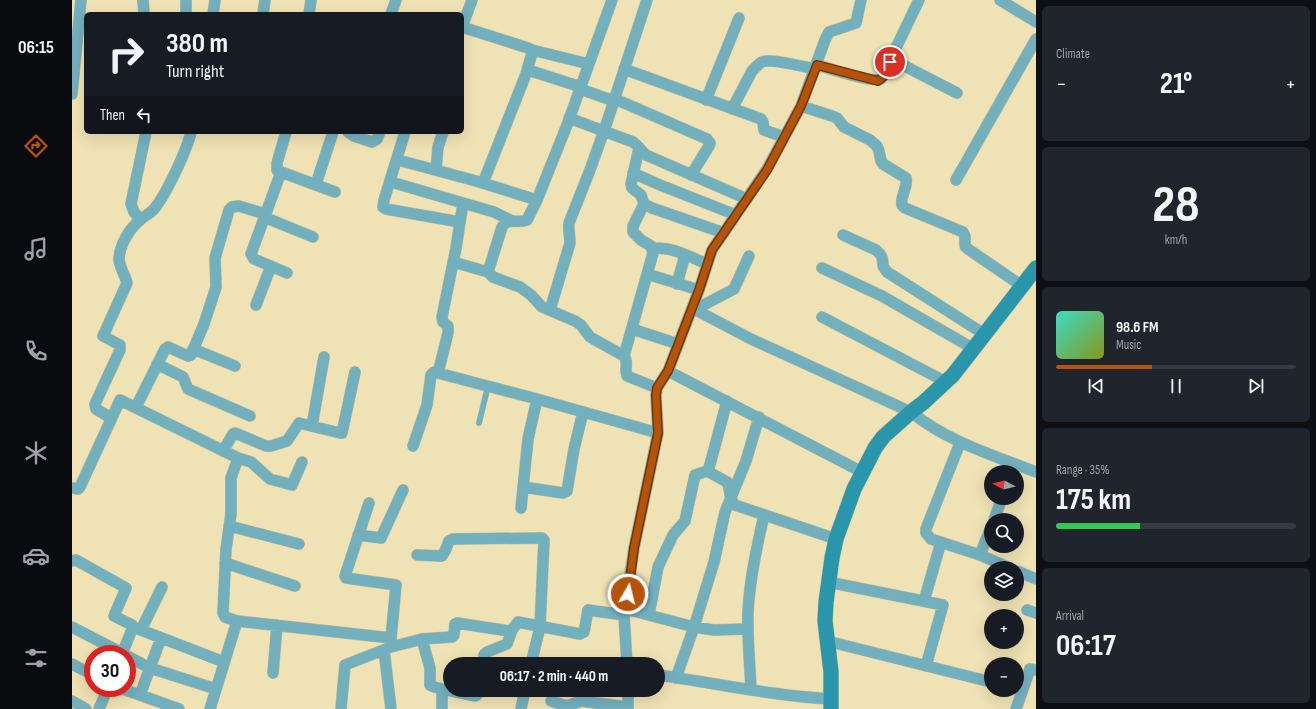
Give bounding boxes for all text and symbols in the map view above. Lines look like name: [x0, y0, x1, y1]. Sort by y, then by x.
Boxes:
text: 380 m: [166, 27, 228, 60]
icon: right: [100, 28, 152, 80]
text: 06:15: [18, 37, 54, 58]
pin: [873, 45, 907, 79]
text: Climate: [1056, 46, 1090, 62]
icon: arrive: [879, 51, 901, 73]
text: Turn right: [166, 61, 224, 82]
text: 21°: [1160, 66, 1192, 102]
text: −: [1056, 71, 1067, 98]
text: +: [1285, 71, 1296, 98]
icon: left: [133, 104, 155, 126]
text: Then: [100, 106, 125, 125]
icon: directions: [22, 132, 50, 160]
text: 28: [1152, 174, 1200, 237]
text: km/h: [1165, 232, 1187, 248]
icon: music: [22, 235, 50, 263]
text: 98.6 FM: [1116, 318, 1158, 337]
icon: phone: [22, 337, 50, 365]
text: Music: [1116, 337, 1141, 353]
icon: previous: [1085, 375, 1107, 397]
icon: pause: [1165, 375, 1187, 397]
icon: next: [1245, 375, 1267, 397]
icon: climate: [22, 439, 50, 467]
text: Range · 35%: [1056, 462, 1110, 478]
north arrow: [984, 465, 1024, 505]
map controls: [984, 465, 1024, 697]
text: 175 km: [1056, 482, 1131, 518]
button: search: [984, 513, 1024, 553]
icon: car: [22, 542, 50, 570]
button: layers: [984, 561, 1024, 601]
position arrow: [607, 573, 649, 615]
text: Arrival: [1056, 608, 1084, 624]
button: +: [984, 609, 1024, 649]
text: 06:17: [1056, 628, 1116, 664]
icon: filters: [22, 644, 50, 672]
speed limit sign: 30: [84, 645, 136, 697]
button: −: [984, 657, 1024, 697]
text: 06:17 · 2 min · 440 m: [500, 667, 608, 686]

